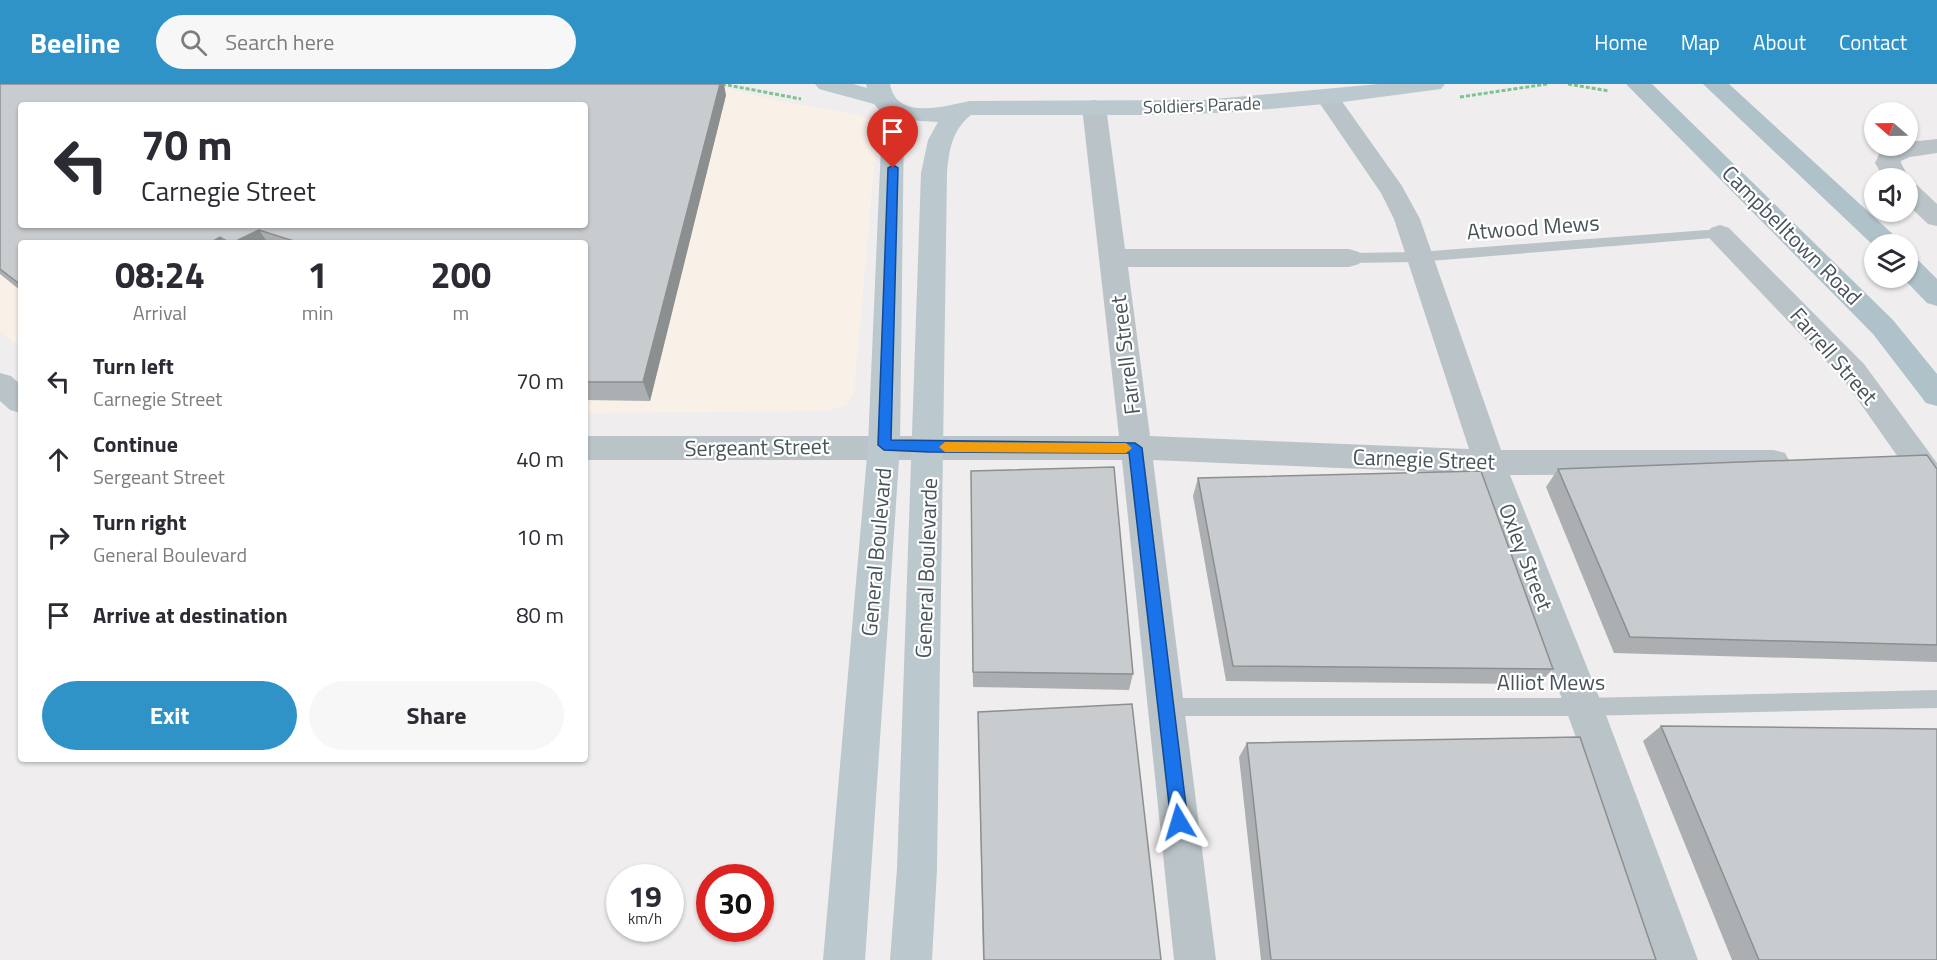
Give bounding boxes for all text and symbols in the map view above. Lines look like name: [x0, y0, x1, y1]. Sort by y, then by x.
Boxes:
search box: [156, 15, 576, 69]
text: Beeline: [30, 21, 120, 64]
text: Search here: [225, 25, 334, 59]
icon: search: [177, 26, 210, 59]
text: Home: [1594, 26, 1648, 58]
text: Map: [1681, 26, 1720, 58]
text: About: [1753, 26, 1806, 58]
text: Contact: [1839, 26, 1907, 58]
street label: Soldiers Parade: [1143, 89, 1261, 121]
north arrow: [1864, 102, 1918, 156]
map controls: [1864, 102, 1918, 288]
pin: [867, 106, 918, 168]
text: 70 m: [141, 112, 233, 176]
icon: arrive: [876, 115, 909, 148]
icon: left: [42, 126, 120, 204]
street label: Campbelltown Road: [1714, 157, 1870, 313]
button: sound: [1864, 168, 1918, 222]
text: Carnegie Street: [141, 170, 316, 211]
street label: Atwood Mews: [1465, 205, 1601, 249]
button: layers: [1864, 234, 1918, 288]
text: 08:24: [115, 247, 205, 302]
text: 1: [308, 247, 328, 302]
text: 200: [431, 247, 491, 302]
street label: Farrell Street: [1101, 293, 1149, 416]
text: Arrival: [133, 297, 187, 328]
text: min: [302, 297, 334, 328]
text: m: [452, 297, 469, 328]
street label: Farrell Street: [1782, 300, 1886, 413]
text: Turn left: [93, 349, 174, 383]
text: 70 m: [516, 364, 564, 398]
icon: left: [42, 365, 75, 398]
text: Carnegie Street: [93, 383, 222, 414]
text: Continue: [93, 427, 178, 461]
street label: Sergeant Street: [684, 429, 830, 465]
street label: Carnegie Street: [1352, 440, 1496, 478]
text: 40 m: [516, 442, 564, 476]
icon: ahead: [42, 443, 75, 476]
text: Sergeant Street: [93, 461, 225, 492]
street label: General Boulevard: [852, 466, 900, 638]
street label: General Boulevarde: [906, 477, 946, 659]
street label: Oxley Street: [1490, 498, 1562, 616]
text: Turn right: [93, 505, 187, 539]
text: 10 m: [516, 520, 564, 554]
icon: right: [42, 521, 75, 554]
text: General Boulevard: [93, 539, 247, 570]
text: Arrive at destination: [93, 598, 288, 632]
text: 80 m: [516, 598, 564, 632]
icon: arrive: [42, 599, 75, 632]
street label: Alliot Mews: [1497, 665, 1605, 699]
button: Exit: [42, 681, 297, 750]
button: Share: [309, 681, 564, 750]
position arrow: [1147, 790, 1211, 854]
speed limit sign: 30: [696, 864, 774, 942]
text: 19: [628, 873, 662, 919]
text: km/h: [628, 907, 662, 930]

